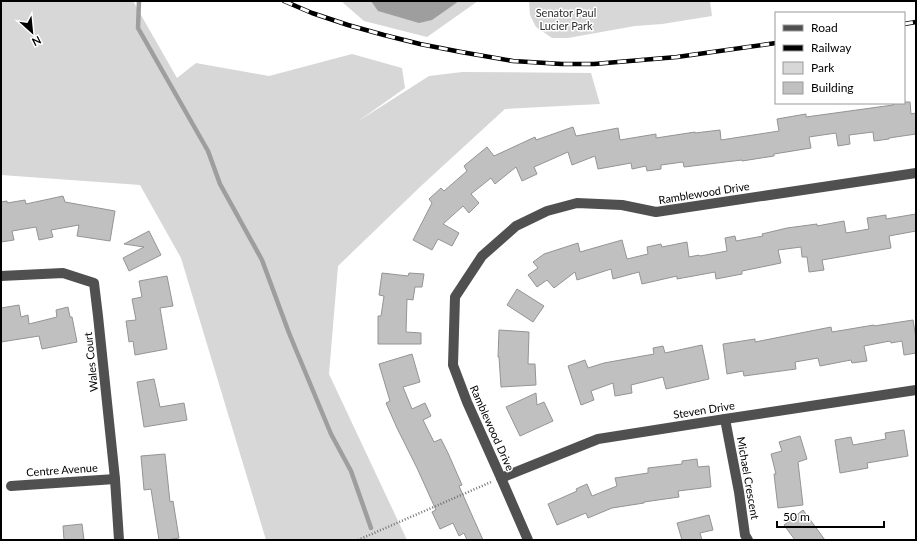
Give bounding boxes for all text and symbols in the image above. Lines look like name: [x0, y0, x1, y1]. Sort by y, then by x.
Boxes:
park label: Senator Paul Lucier Park: [536, 6, 596, 32]
north arrow: [12, 12, 52, 52]
legend: [775, 12, 905, 104]
text: Road: [811, 20, 838, 35]
text: N: [30, 34, 43, 49]
text: Railway: [811, 40, 852, 55]
text: Park: [811, 60, 835, 75]
text: Building: [811, 80, 854, 95]
street label: Ramblewood Drive: [657, 179, 751, 206]
street label: Wales Court: [81, 332, 100, 392]
street label: Ramblewood Drive: [468, 383, 517, 473]
street label: Steven Drive: [672, 398, 736, 421]
street label: Michael Crescent: [735, 436, 762, 520]
street label: Centre Avenue: [26, 461, 98, 478]
scale bar: [777, 503, 884, 529]
text: 50 m: [783, 509, 810, 524]

